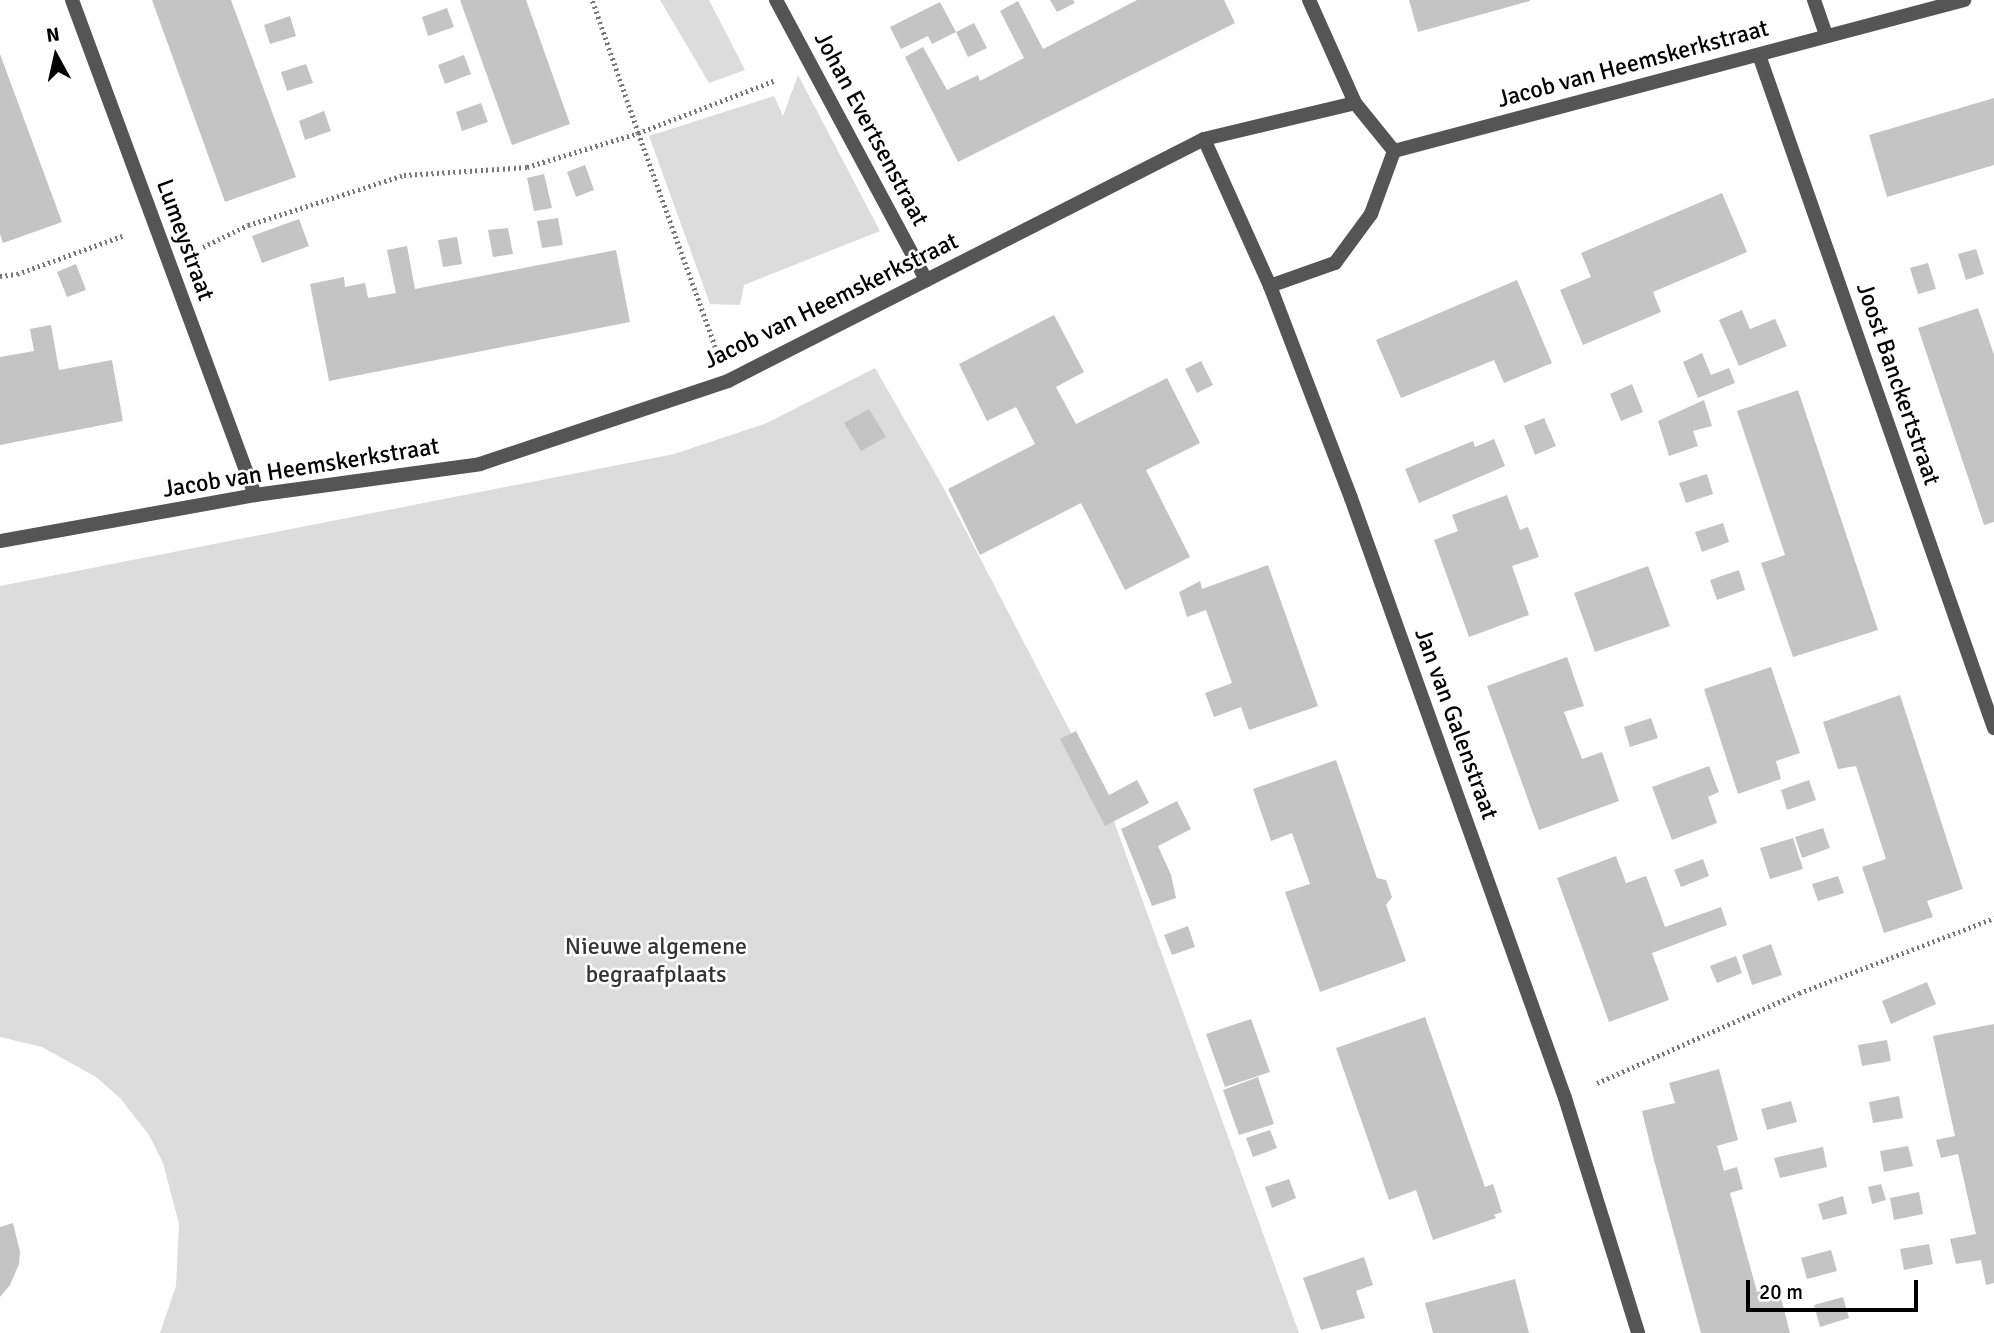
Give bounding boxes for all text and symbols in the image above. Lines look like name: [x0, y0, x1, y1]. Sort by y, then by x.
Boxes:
street label: Jacob van Heemskerkstraat: [1494, 14, 1772, 114]
north arrow: [21, 21, 91, 91]
text: N: [45, 22, 61, 48]
street label: Johan Evertsenstraat: [808, 27, 934, 231]
street label: Lumeystraat: [150, 175, 220, 305]
street label: Jacob van Heemskerkstraat: [699, 227, 963, 375]
street label: Joost Banckertstraat: [1850, 279, 1946, 489]
street label: Jacob van Heemskerkstraat: [161, 432, 441, 504]
street label: Jan van Galenstraat: [1408, 624, 1504, 824]
park label: Nieuwe algemene begraafplaats: [565, 933, 747, 989]
scale bar: [1749, 1266, 1920, 1310]
text: 20 m: [1759, 1279, 1803, 1305]

